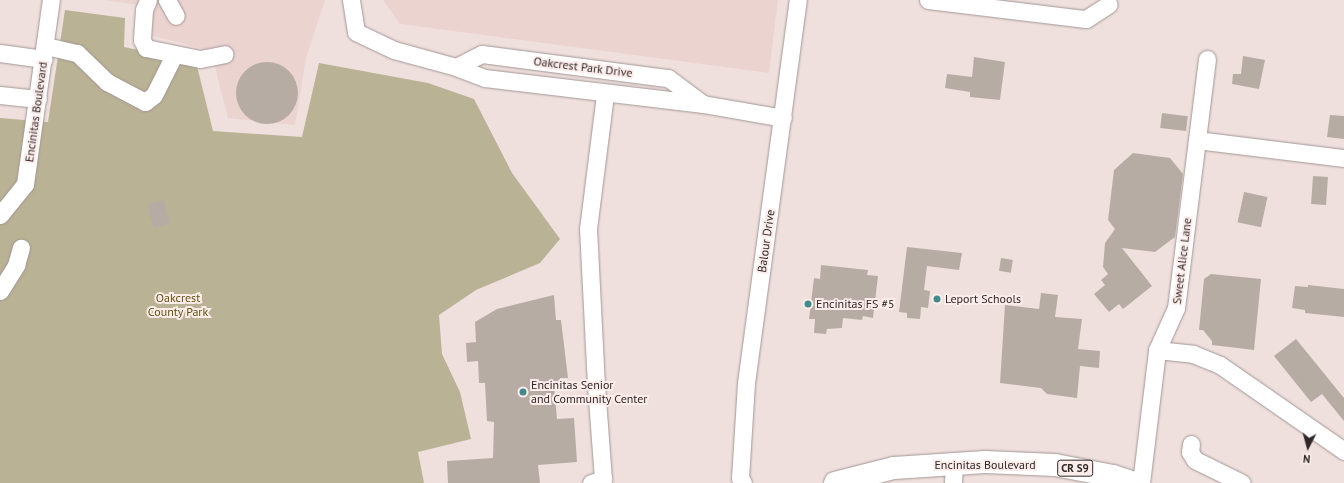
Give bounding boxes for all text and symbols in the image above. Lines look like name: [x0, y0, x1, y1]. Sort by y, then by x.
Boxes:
street label: Oakcrest Park Drive: [533, 54, 633, 80]
street label: Encinitas Boulevard: [22, 61, 50, 163]
street label: Balour Drive: [754, 209, 778, 273]
street label: Sweet Alice Lane: [1170, 217, 1194, 305]
park label: Oakcrest County Park: [148, 291, 208, 319]
place label: Leport Schools: [945, 292, 1021, 306]
marker: Leport Schools: [932, 294, 942, 304]
place label: Encinitas FS #5: [816, 297, 895, 311]
marker: Encinitas FS #5: [803, 299, 813, 309]
place label: Encinitas Senior and Community Center: [531, 378, 648, 406]
marker: Encinitas Senior and Community Center: [518, 387, 528, 397]
north arrow: [1288, 427, 1328, 467]
text: N: [1302, 452, 1311, 466]
street label: Encinitas Boulevard: [934, 458, 1036, 472]
road number: CR S9: [1057, 459, 1093, 477]

